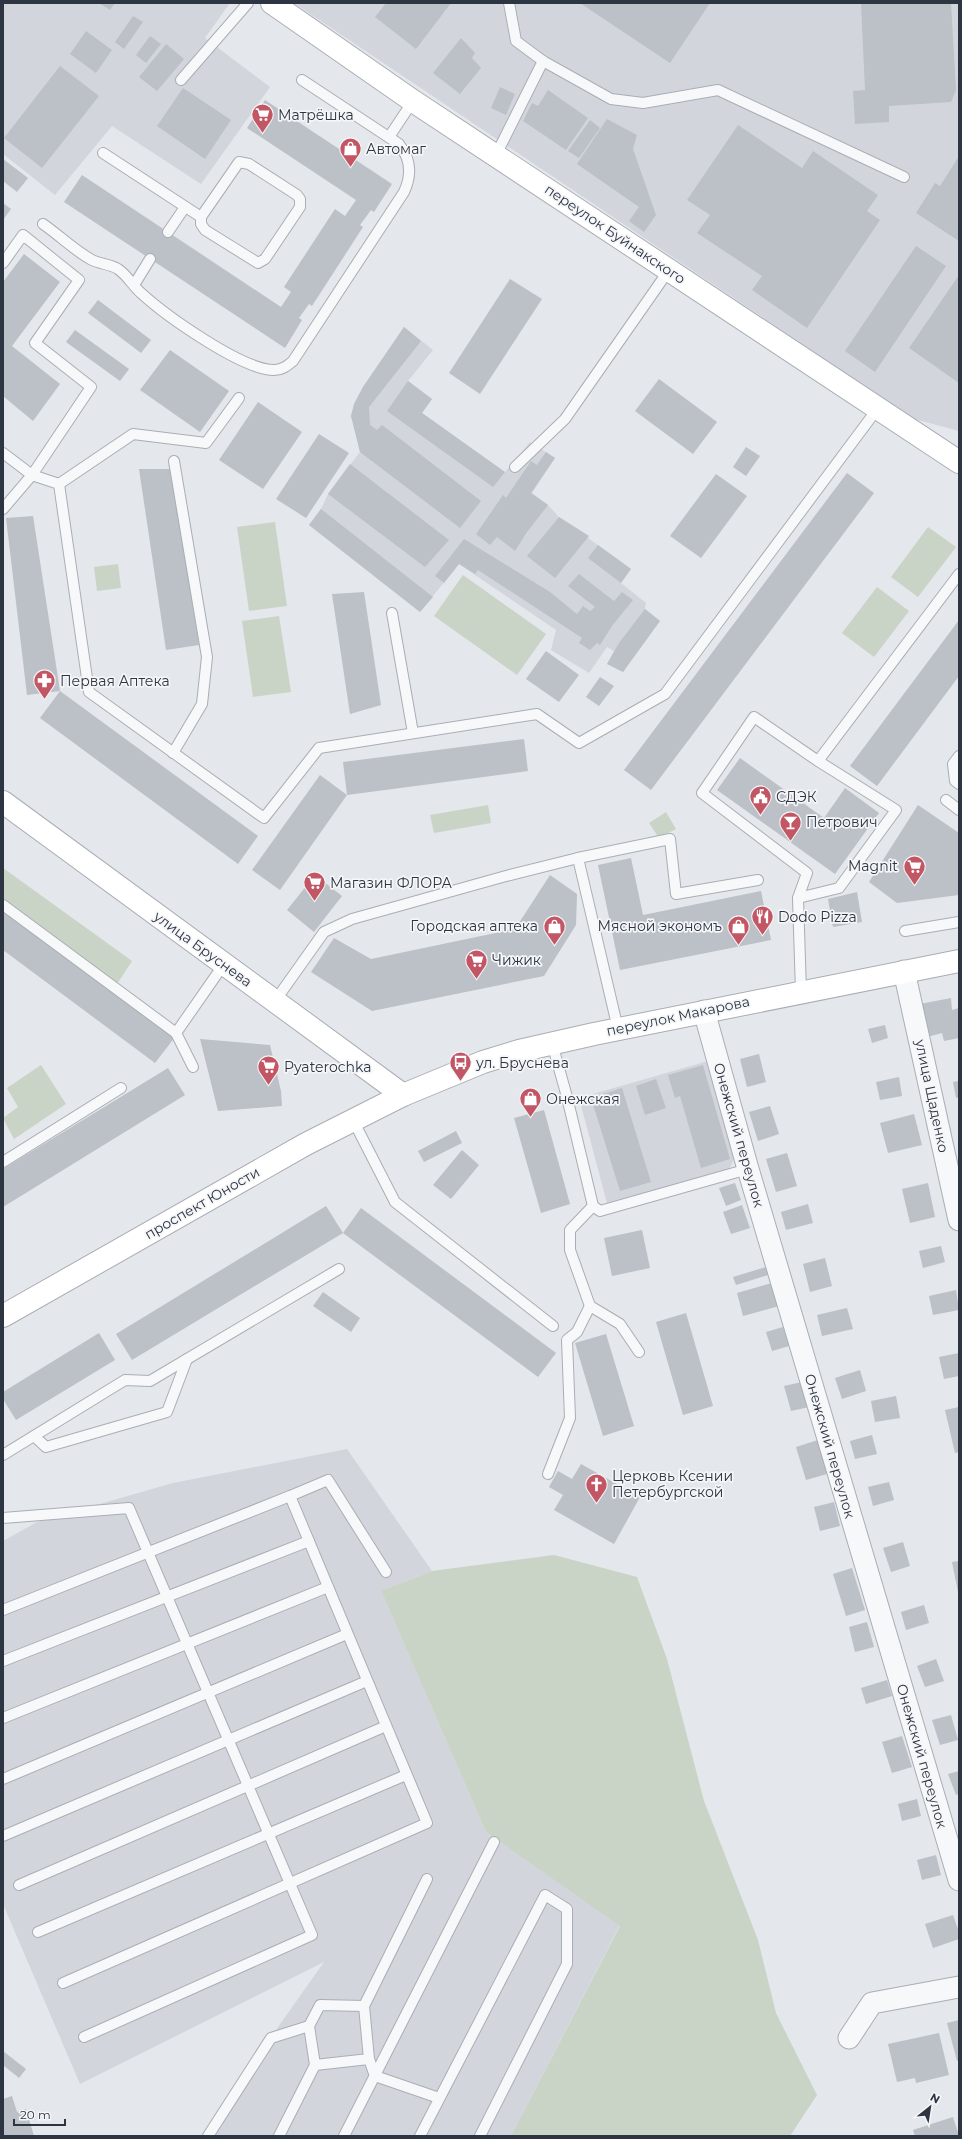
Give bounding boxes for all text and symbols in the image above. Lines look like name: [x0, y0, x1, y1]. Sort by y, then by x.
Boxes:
supermarket icon: Матрёшка: [249, 102, 275, 135]
place label: Матрёшка: [278, 106, 354, 124]
shop icon: Автомаг: [338, 136, 364, 169]
place label: Автомаг: [366, 140, 426, 158]
street label: переулок Буйнакского: [541, 180, 689, 288]
pharmacy icon: Первая Аптека: [32, 668, 58, 701]
place label: Первая Аптека: [60, 672, 170, 690]
public building icon: СДЭК: [747, 784, 773, 817]
place label: СДЭК: [776, 788, 817, 806]
bar icon: Петрович: [777, 809, 803, 842]
place label: Петрович: [806, 813, 878, 831]
supermarket icon: Magnit: [901, 853, 927, 886]
place label: Magnit: [848, 857, 898, 875]
supermarket icon: Магазин ФЛОРА: [302, 870, 328, 903]
place label: Магазин ФЛОРА: [330, 874, 452, 892]
restaurant icon: Dodo Pizza: [750, 904, 776, 937]
street label: улица Бруснева: [149, 907, 256, 991]
place label: Dodo Pizza: [778, 908, 857, 926]
shop icon: Городская аптека: [541, 913, 567, 946]
shop icon: Мясной экономъ: [725, 913, 751, 946]
place label: Городская аптека: [410, 917, 538, 935]
place label: Мясной экономъ: [598, 917, 722, 935]
supermarket icon: Чижик: [463, 947, 489, 980]
place label: Чижик: [492, 951, 541, 969]
street label: переулок Макарова: [605, 992, 751, 1040]
street label: улица Щаденко: [911, 1037, 953, 1154]
bus stop icon: ул. Бруснева: [447, 1050, 473, 1083]
supermarket icon: Pyaterochka: [256, 1054, 282, 1087]
place label: ул. Бруснева: [475, 1054, 569, 1072]
place label: Pyaterochka: [284, 1058, 371, 1076]
street label: Онежский переулок: [710, 1061, 768, 1209]
shop icon: Онежская: [517, 1086, 543, 1119]
place label: Онежская: [546, 1090, 620, 1108]
street label: проспект Юности: [141, 1163, 263, 1243]
street label: Онежский переулок: [801, 1372, 859, 1520]
place label: Церковь Ксении Петербургской: [612, 1467, 733, 1501]
church icon: Церковь Ксении Петербургской: [584, 1471, 610, 1504]
street label: Онежский переулок: [893, 1682, 951, 1830]
north arrow: [910, 2087, 950, 2127]
text: N: [928, 2090, 942, 2107]
scale bar: [14, 2101, 65, 2127]
text: 20 m: [20, 2107, 51, 2122]

